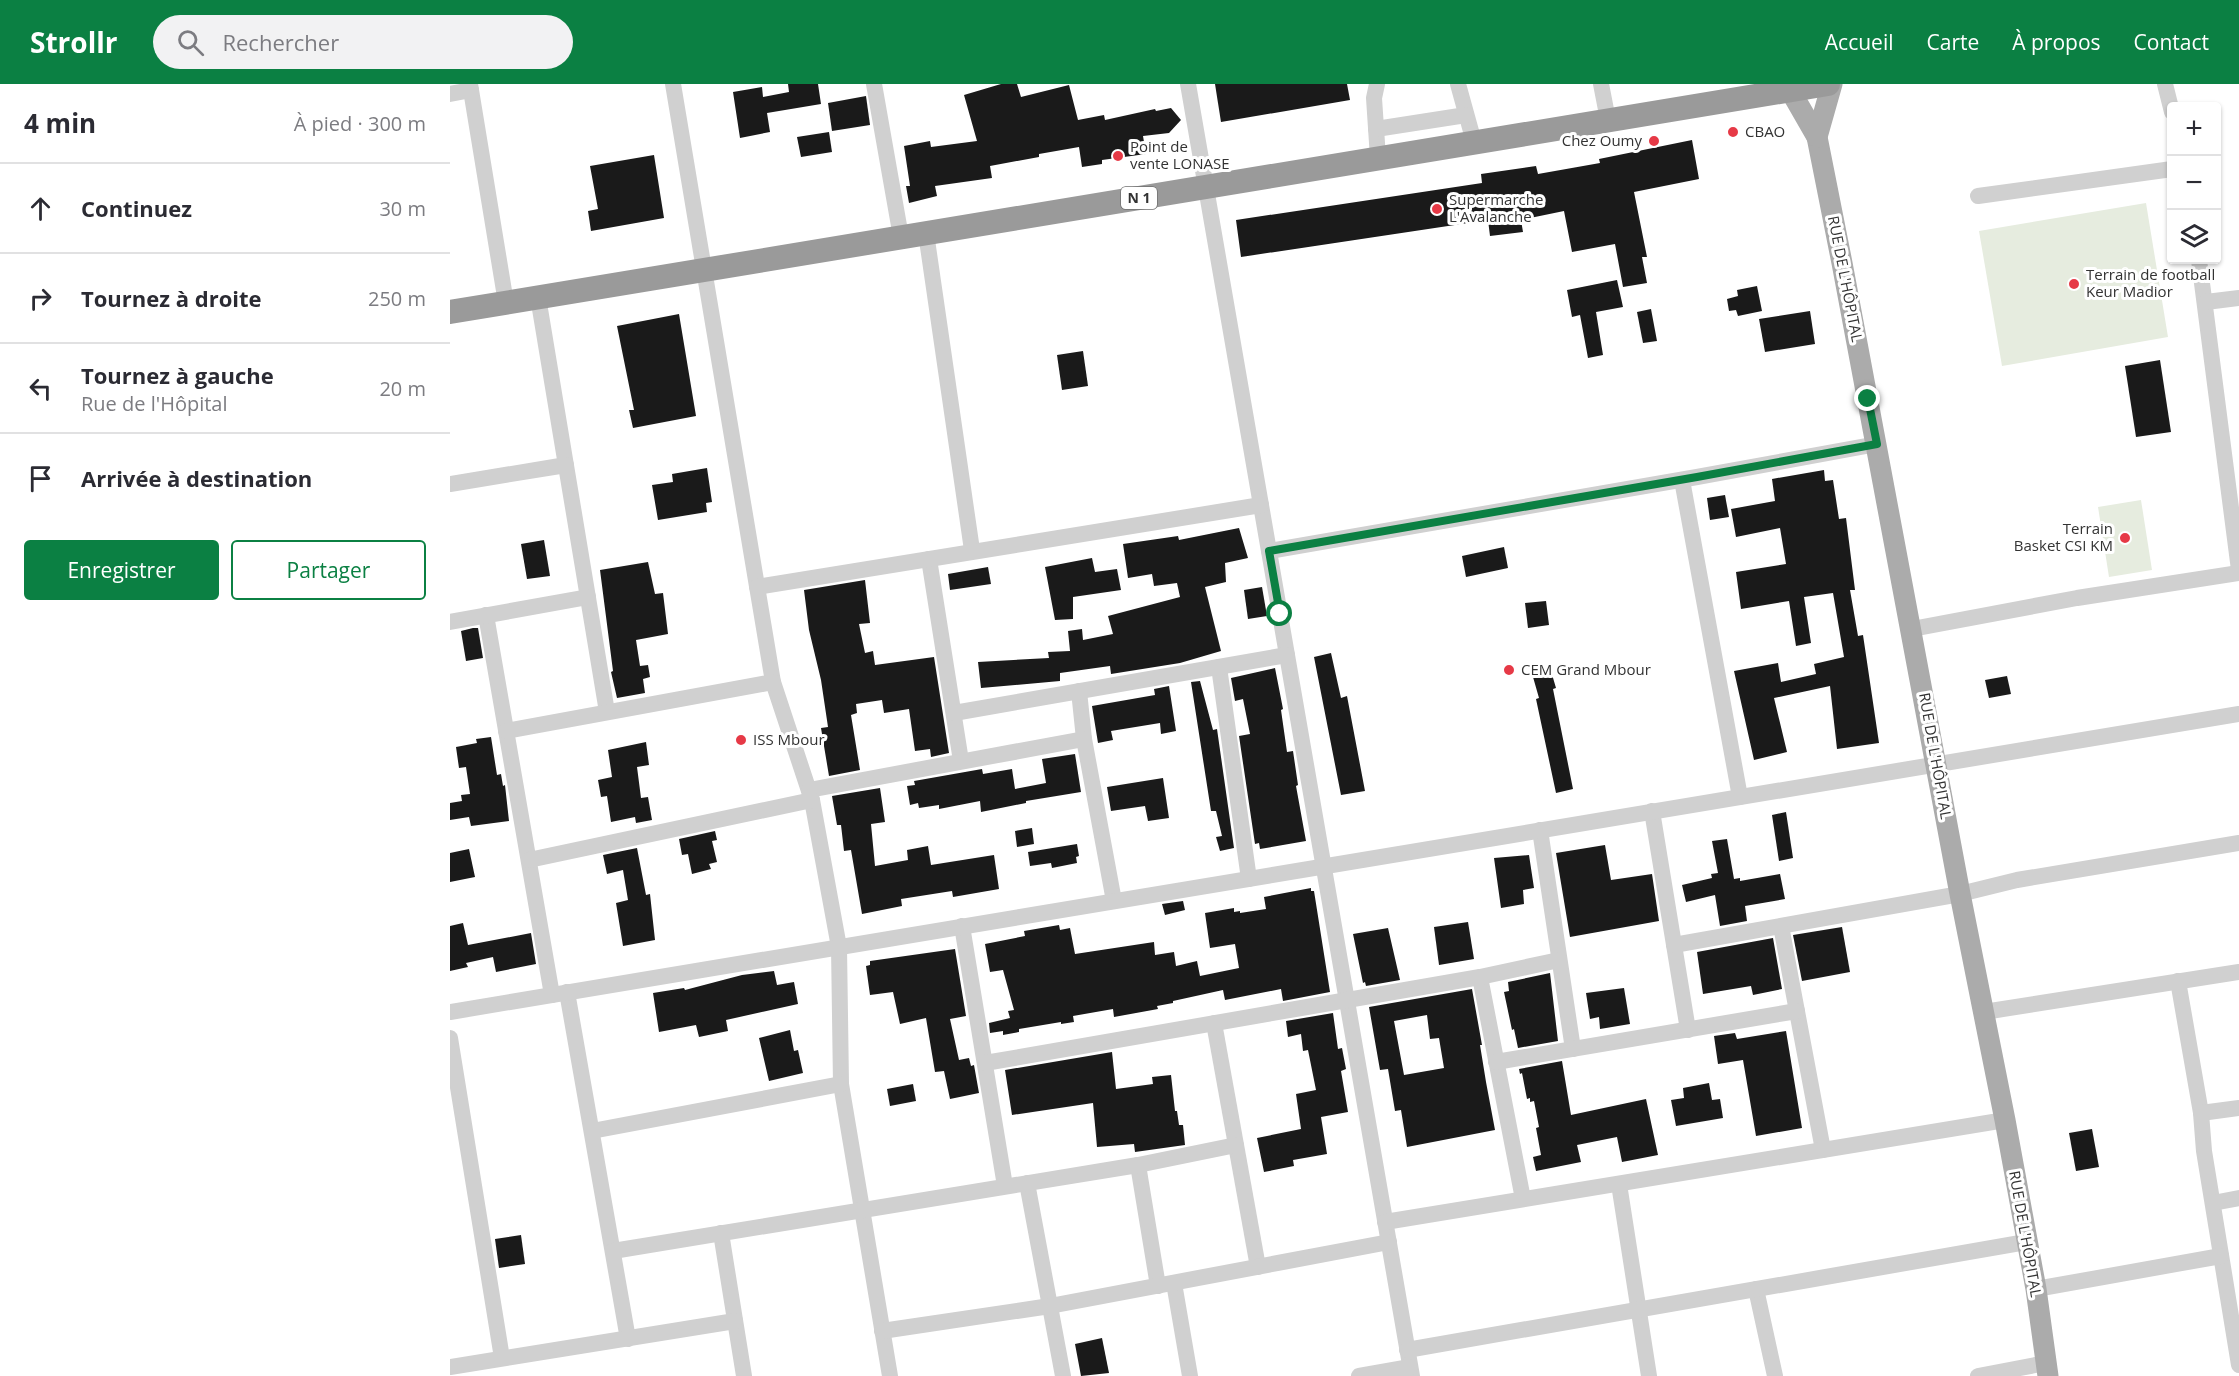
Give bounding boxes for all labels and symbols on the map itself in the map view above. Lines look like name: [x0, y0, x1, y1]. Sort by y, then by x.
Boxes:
place label: CBAO: [1745, 121, 1785, 141]
marker: CBAO: [1726, 125, 1740, 139]
place label: Chez Oumy: [1562, 130, 1642, 150]
marker: Chez Oumy: [1647, 134, 1661, 148]
place label: Point de vente LONASE: [1130, 136, 1230, 173]
marker: Point de vente LONASE: [1111, 149, 1125, 163]
road number: N 1: [1121, 187, 1157, 209]
place label: Supermarche L'Avalanche: [1449, 189, 1543, 226]
marker: Supermarche L'Avalanche: [1430, 202, 1444, 216]
street label: RUE DE L'HÔPITAL: [1824, 214, 1868, 344]
place label: Terrain de football Keur Madior: [2086, 264, 2215, 301]
marker: Terrain de football Keur Madior: [2067, 277, 2081, 291]
route end: [1854, 385, 1880, 411]
place label: Terrain Basket CSI KM: [2014, 518, 2113, 555]
marker: Terrain Basket CSI KM: [2118, 531, 2132, 545]
route start: [1266, 600, 1292, 626]
place label: CEM Grand Mbour: [1521, 659, 1651, 679]
marker: CEM Grand Mbour: [1502, 663, 1516, 677]
street label: RUE DE L'HÔPITAL: [1915, 691, 1957, 821]
place label: ISS Mbour: [753, 729, 825, 749]
marker: ISS Mbour: [734, 733, 748, 747]
street label: RUE DE L'HÔPITAL: [2005, 1169, 2047, 1299]

